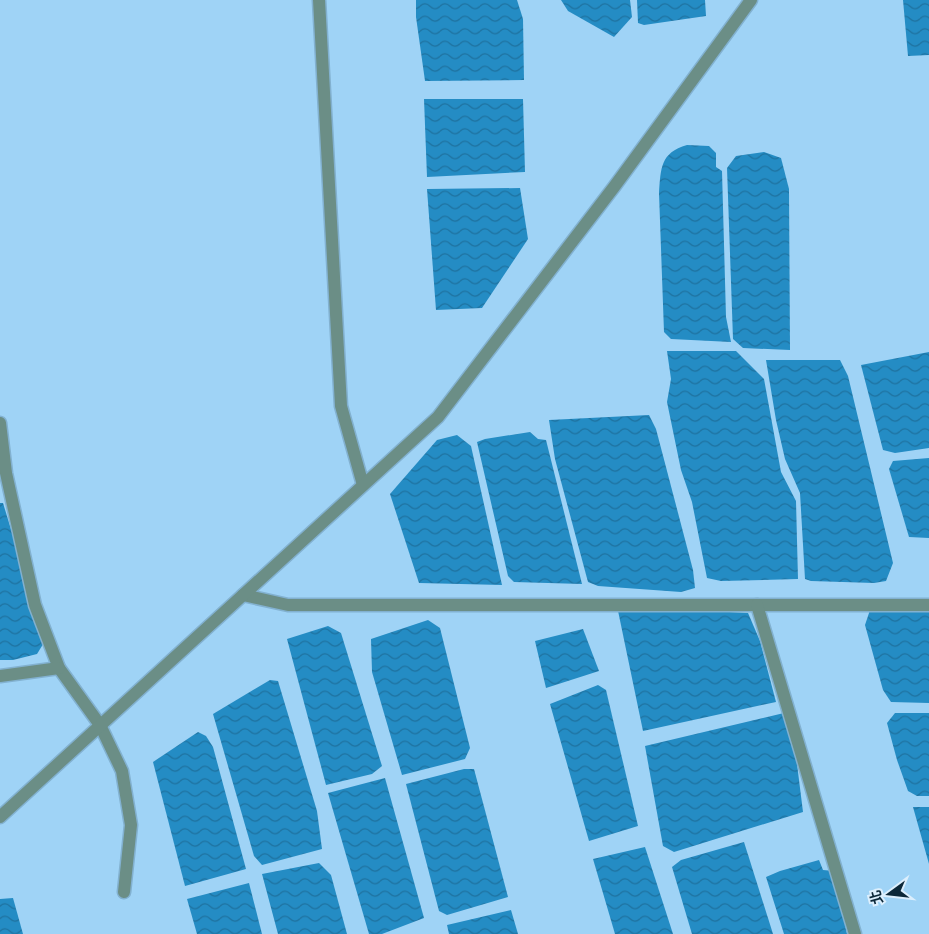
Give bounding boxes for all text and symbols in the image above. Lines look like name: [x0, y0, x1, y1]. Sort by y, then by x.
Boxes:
north arrow: [864, 869, 914, 919]
text: 北: [867, 888, 887, 906]

